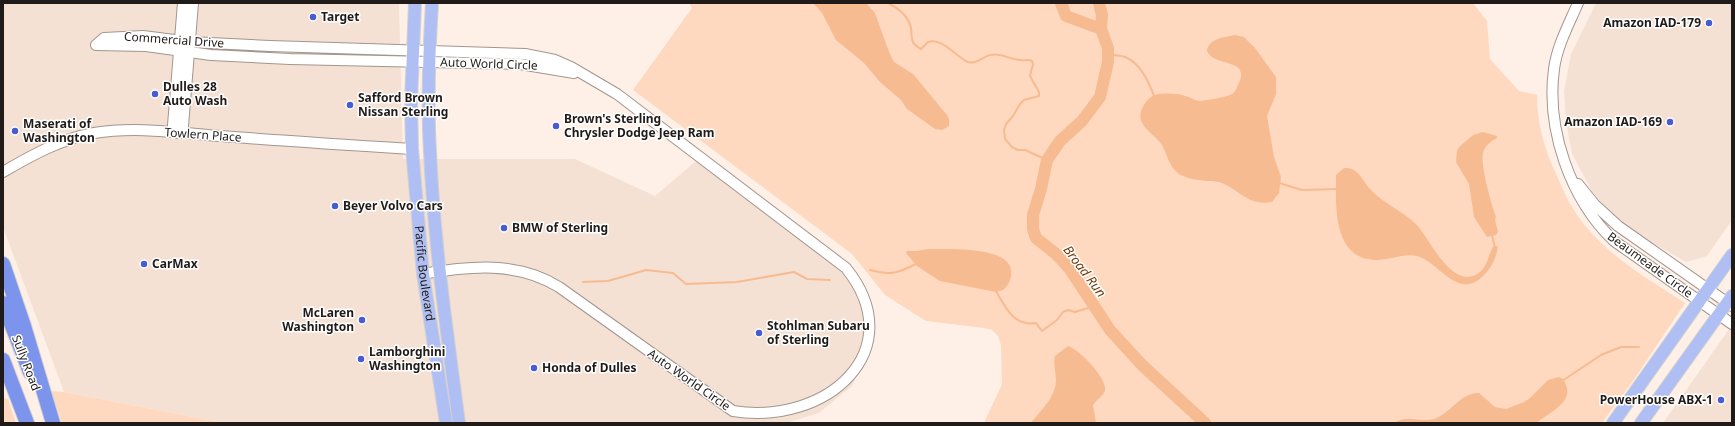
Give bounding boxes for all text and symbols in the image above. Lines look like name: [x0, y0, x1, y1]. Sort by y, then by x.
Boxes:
place label: Target: [321, 8, 359, 25]
marker: Target: [308, 12, 318, 22]
place label: Amazon IAD-179: [1603, 14, 1701, 31]
marker: Amazon IAD-179: [1704, 18, 1714, 28]
street label: Commercial Drive: [123, 28, 225, 51]
street label: Auto World Circle: [440, 53, 538, 74]
place label: Dulles 28 Auto Wash: [163, 78, 227, 109]
marker: Dulles 28 Auto Wash: [150, 89, 160, 99]
place label: Safford Brown Nissan Sterling: [358, 89, 448, 120]
marker: Safford Brown Nissan Sterling: [345, 100, 355, 110]
place label: Brown's Sterling Chrysler Dodge Jeep Ram: [564, 110, 714, 141]
place label: Amazon IAD-169: [1564, 113, 1662, 130]
place label: Maserati of Washington: [23, 115, 95, 146]
marker: Amazon IAD-169: [1665, 117, 1675, 127]
marker: Brown's Sterling Chrysler Dodge Jeep Ram: [551, 121, 561, 131]
street label: Towlern Place: [164, 123, 242, 146]
marker: Maserati of Washington: [10, 126, 20, 136]
place label: Beyer Volvo Cars: [343, 197, 443, 214]
marker: Beyer Volvo Cars: [330, 201, 340, 211]
place label: BMW of Sterling: [512, 219, 608, 236]
marker: BMW of Sterling: [499, 223, 509, 233]
street label: Pacific Boulevard: [411, 225, 439, 322]
street label: Beaumeade Circle: [1604, 228, 1697, 302]
water label: Broad Run: [1060, 241, 1110, 301]
place label: CarMax: [152, 255, 198, 272]
marker: CarMax: [139, 259, 149, 269]
place label: McLaren Washington: [282, 304, 354, 335]
marker: McLaren Washington: [357, 315, 367, 325]
place label: Stohlman Subaru of Sterling: [767, 317, 870, 348]
marker: Stohlman Subaru of Sterling: [754, 328, 764, 338]
street label: Sully Road: [8, 333, 45, 393]
place label: Lamborghini Washington: [369, 343, 445, 374]
street label: Auto World Circle: [644, 345, 734, 415]
marker: Lamborghini Washington: [356, 354, 366, 364]
place label: Honda of Dulles: [542, 359, 637, 376]
marker: Honda of Dulles: [529, 363, 539, 373]
place label: PowerHouse ABX-1: [1600, 391, 1713, 408]
marker: PowerHouse ABX-1: [1716, 395, 1726, 405]

